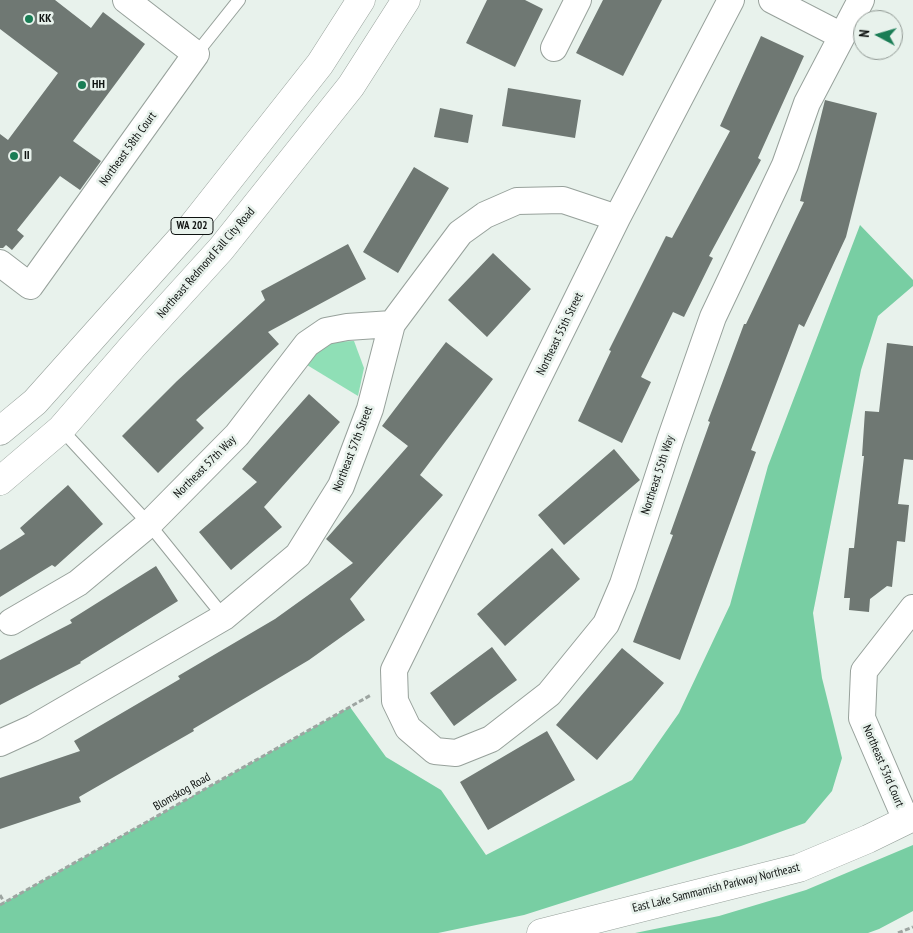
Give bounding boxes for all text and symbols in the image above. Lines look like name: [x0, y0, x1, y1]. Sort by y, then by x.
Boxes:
north arrow: [853, 10, 903, 60]
place label: KK: [39, 12, 51, 26]
marker: KK: [23, 13, 35, 25]
text: N: [855, 29, 873, 38]
place label: HH: [92, 78, 105, 92]
marker: HH: [76, 79, 88, 91]
street label: Northeast 58th Court: [96, 109, 160, 189]
place label: II: [24, 149, 30, 163]
marker: II: [8, 150, 20, 162]
street label: Northeast Redmond Fall City Road: [154, 205, 258, 321]
road number: WA 202: [171, 218, 213, 235]
street label: Northeast 55th Street: [534, 290, 586, 378]
street label: Northeast 57th Street: [330, 404, 376, 494]
street label: Northeast 57th Way: [171, 433, 239, 501]
street label: Northeast 55th Way: [638, 434, 678, 516]
street label: Northeast 53rd Court: [859, 723, 907, 809]
street label: Blomskog Road: [151, 770, 213, 814]
street label: East Lake Sammamish Parkway Northeast: [631, 860, 801, 916]

